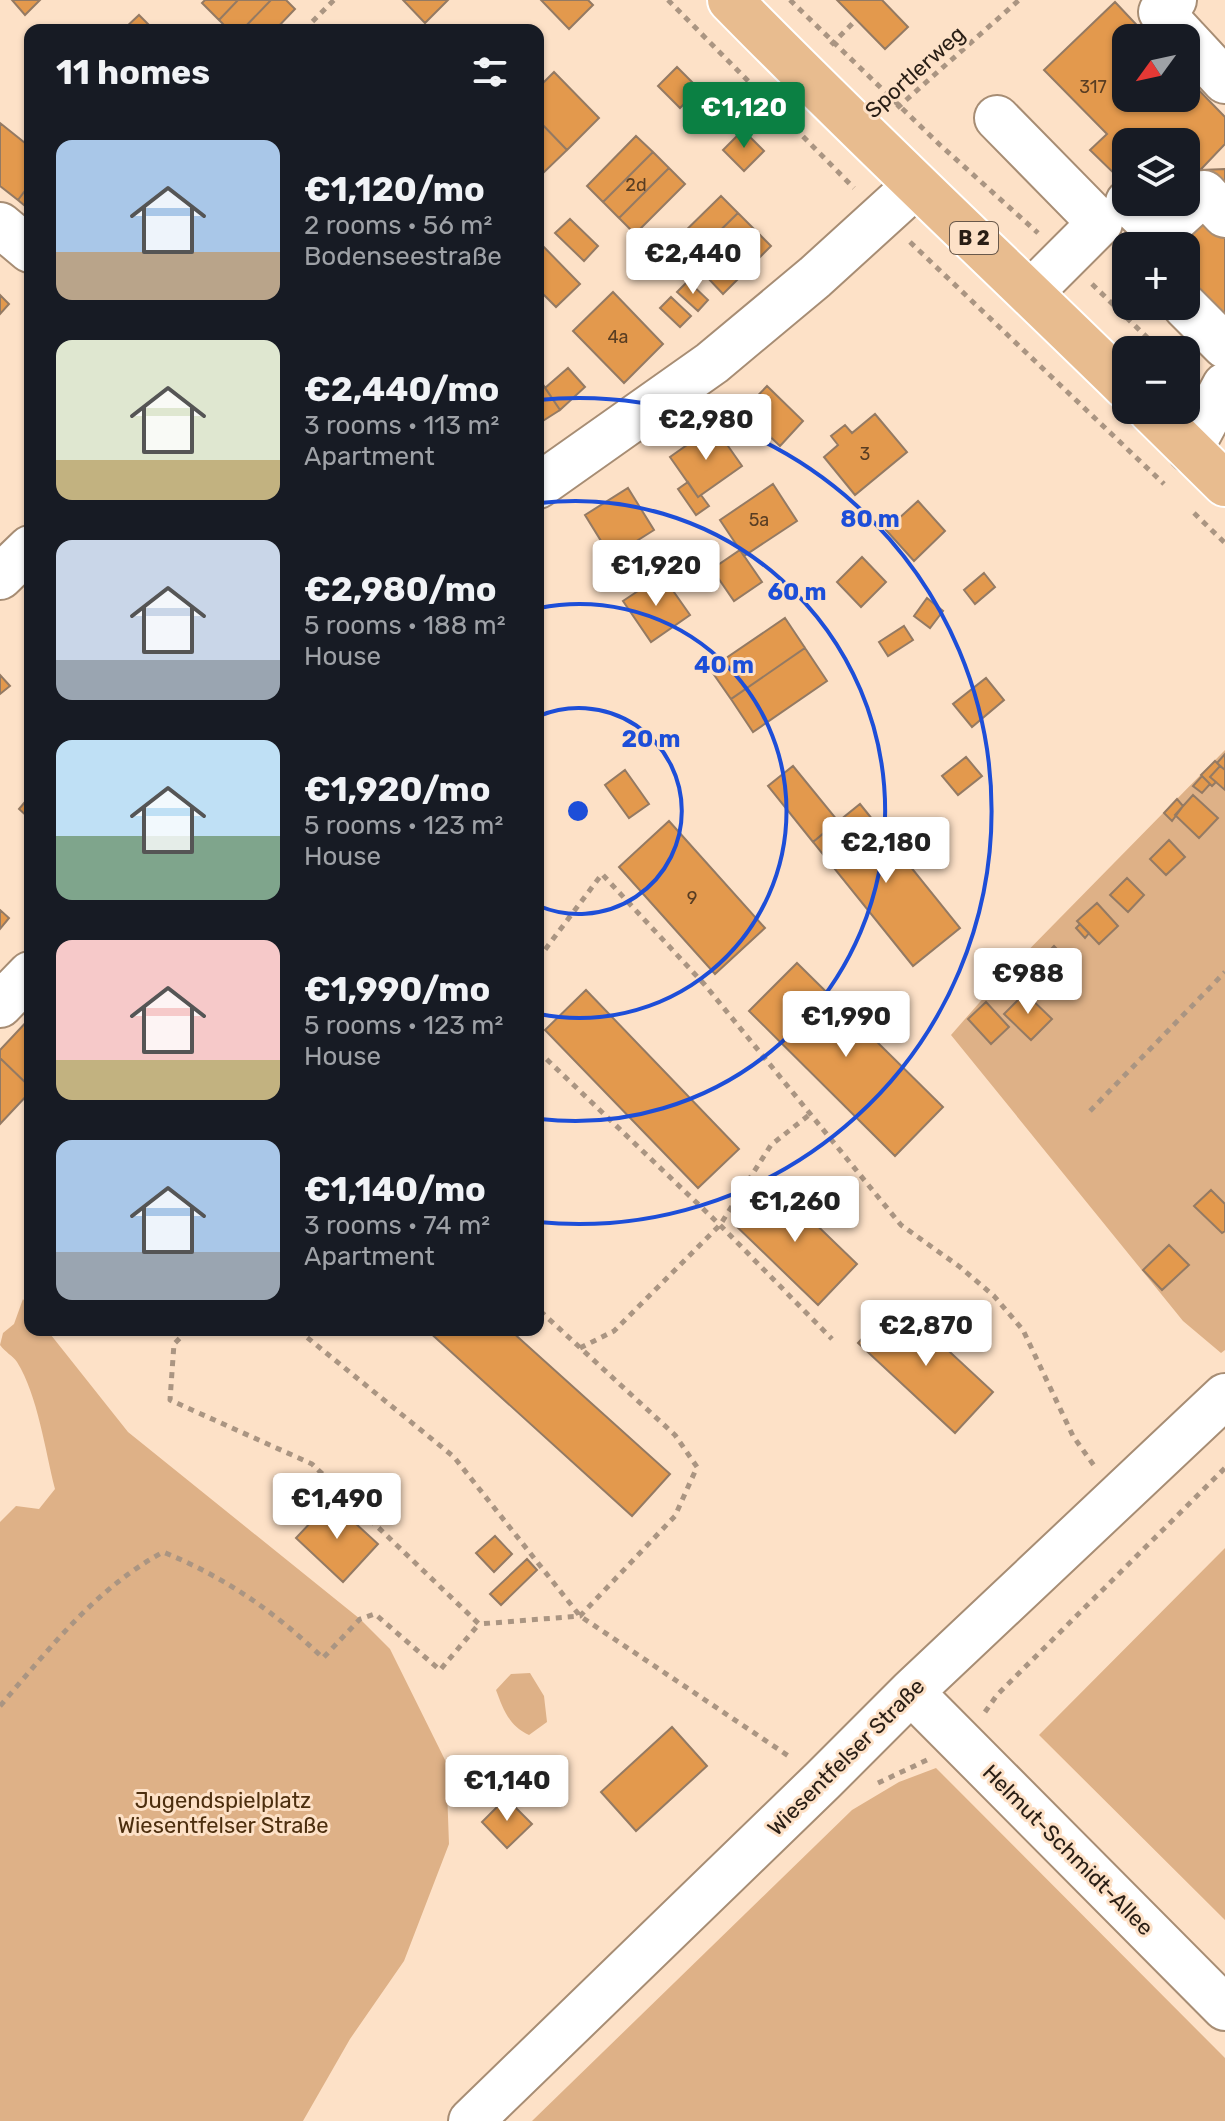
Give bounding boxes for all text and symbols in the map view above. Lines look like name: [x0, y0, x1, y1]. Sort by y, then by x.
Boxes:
street label: Sportlerweg: [859, 20, 971, 124]
north arrow: [1112, 24, 1200, 112]
map controls: [1112, 24, 1200, 424]
icon: filters: [468, 50, 512, 94]
text: 11 homes: [56, 52, 210, 93]
house number: 317: [1079, 76, 1107, 98]
pin: €1,120: [679, 82, 809, 150]
text: €1,120: [701, 92, 787, 123]
button: layers: [1112, 128, 1200, 216]
text: €1,120/mo: [304, 169, 485, 210]
icon: home: [120, 172, 216, 268]
house number: 2d: [625, 174, 647, 196]
text: 2 rooms · 56 m²: [304, 210, 492, 241]
road number: B 2: [950, 222, 998, 254]
pin: €2,440: [628, 228, 758, 296]
button: +: [1112, 232, 1200, 320]
text: €2,440: [644, 238, 742, 269]
text: Bodenseestraße: [304, 241, 502, 272]
house number: 4a: [607, 326, 629, 348]
button: −: [1112, 336, 1200, 424]
text: €2,440/mo: [304, 369, 499, 410]
icon: home: [120, 372, 216, 468]
pin: €2,980: [641, 394, 771, 462]
text: €2,980: [658, 404, 754, 435]
text: 3 rooms · 113 m²: [304, 410, 499, 441]
text: Apartment: [304, 441, 435, 472]
house number: 3: [860, 443, 870, 465]
text: 80 m: [840, 505, 900, 533]
house number: 5a: [749, 509, 769, 531]
pin: €1,920: [591, 540, 721, 608]
text: €1,920: [611, 550, 701, 581]
text: €2,980/mo: [304, 569, 497, 610]
icon: home: [120, 572, 216, 668]
text: 60 m: [767, 578, 827, 606]
text: 5 rooms · 188 m²: [304, 610, 506, 641]
text: House: [304, 641, 381, 672]
text: 40 m: [694, 651, 754, 679]
text: 20 m: [621, 725, 681, 753]
text: €1,920/mo: [304, 769, 490, 810]
icon: home: [120, 772, 216, 868]
centre of rings: [564, 797, 592, 825]
text: 5 rooms · 123 m²: [304, 810, 503, 841]
pin: €2,180: [821, 817, 951, 885]
text: €2,180: [840, 827, 932, 858]
text: House: [304, 841, 381, 872]
house number: 9: [687, 887, 697, 909]
pin: €988: [981, 948, 1075, 1016]
text: €988: [992, 958, 1064, 989]
text: €1,990/mo: [304, 969, 490, 1010]
icon: home: [120, 972, 216, 1068]
pin: €1,990: [781, 991, 911, 1059]
text: €1,990: [801, 1001, 891, 1032]
text: 5 rooms · 123 m²: [304, 1010, 503, 1041]
text: House: [304, 1041, 381, 1072]
text: €1,140/mo: [304, 1169, 486, 1210]
icon: home: [120, 1172, 216, 1268]
pin: €1,260: [730, 1176, 860, 1244]
text: €1,260: [749, 1186, 841, 1217]
text: 3 rooms · 74 m²: [304, 1210, 490, 1241]
text: Apartment: [304, 1241, 435, 1272]
pin: €2,870: [861, 1300, 991, 1368]
text: €2,870: [879, 1310, 973, 1341]
pin: €1,490: [272, 1473, 402, 1541]
text: €1,490: [291, 1483, 383, 1514]
street label: Wiesentfelser Straße: [762, 1673, 930, 1841]
pin: €1,140: [442, 1755, 572, 1823]
street label: Helmut-Schmidt-Allee: [977, 1759, 1159, 1941]
text: €1,140: [463, 1765, 551, 1796]
park label: Jugendspielplatz Wiesentfelser Straße: [117, 1787, 329, 1839]

